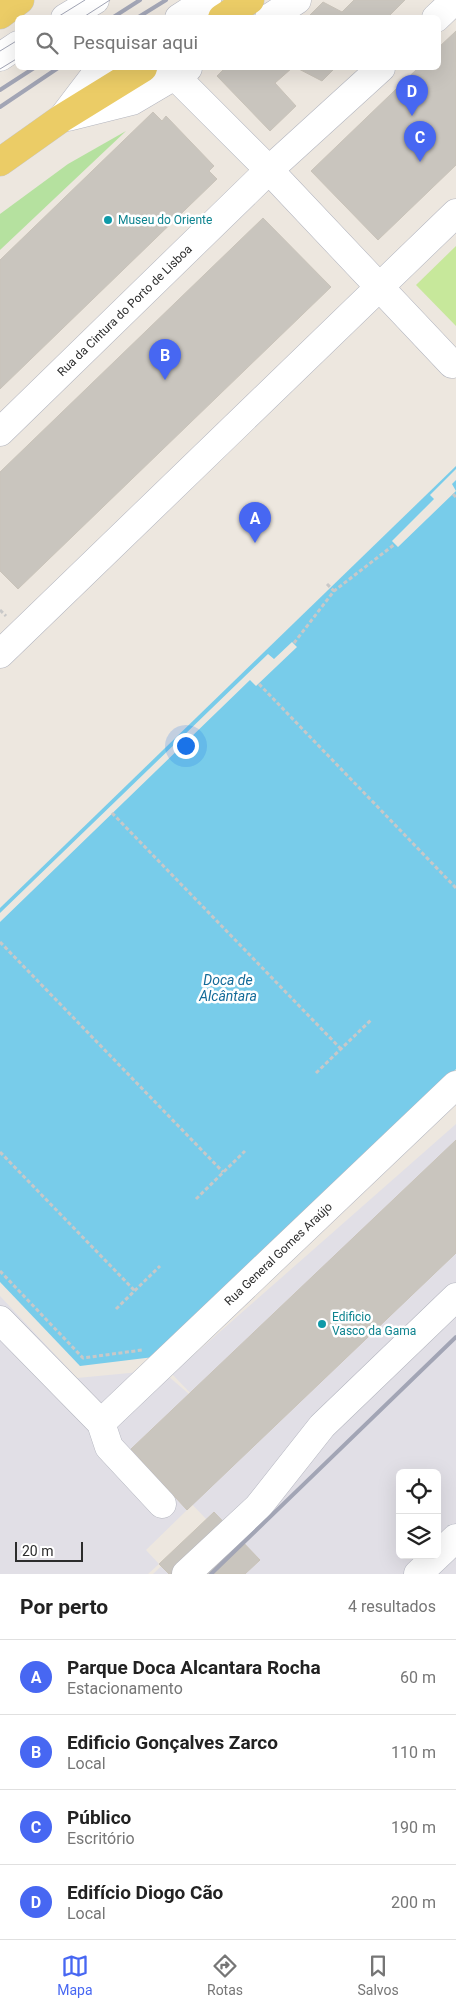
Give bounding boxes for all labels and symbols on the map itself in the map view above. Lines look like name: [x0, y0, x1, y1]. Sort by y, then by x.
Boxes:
pin: D: [396, 75, 428, 116]
pin: C: [404, 121, 436, 162]
place label: Museu do Oriente: [118, 213, 212, 227]
marker: Museu do Oriente: [102, 214, 114, 226]
street label: Rua da Cintura do Porto de Lisboa: [55, 242, 195, 379]
pin: B: [149, 339, 181, 380]
pin: A: [239, 502, 271, 543]
your location: [173, 733, 199, 759]
water label: Doca de Alcântara: [198, 972, 257, 1004]
street label: Rua General Gomes Araújo: [222, 1200, 335, 1308]
place label: Edificio Vasco da Gama: [332, 1310, 416, 1338]
marker: Edificio Vasco da Gama: [316, 1318, 328, 1330]
scale bar: [15, 1539, 82, 1562]

